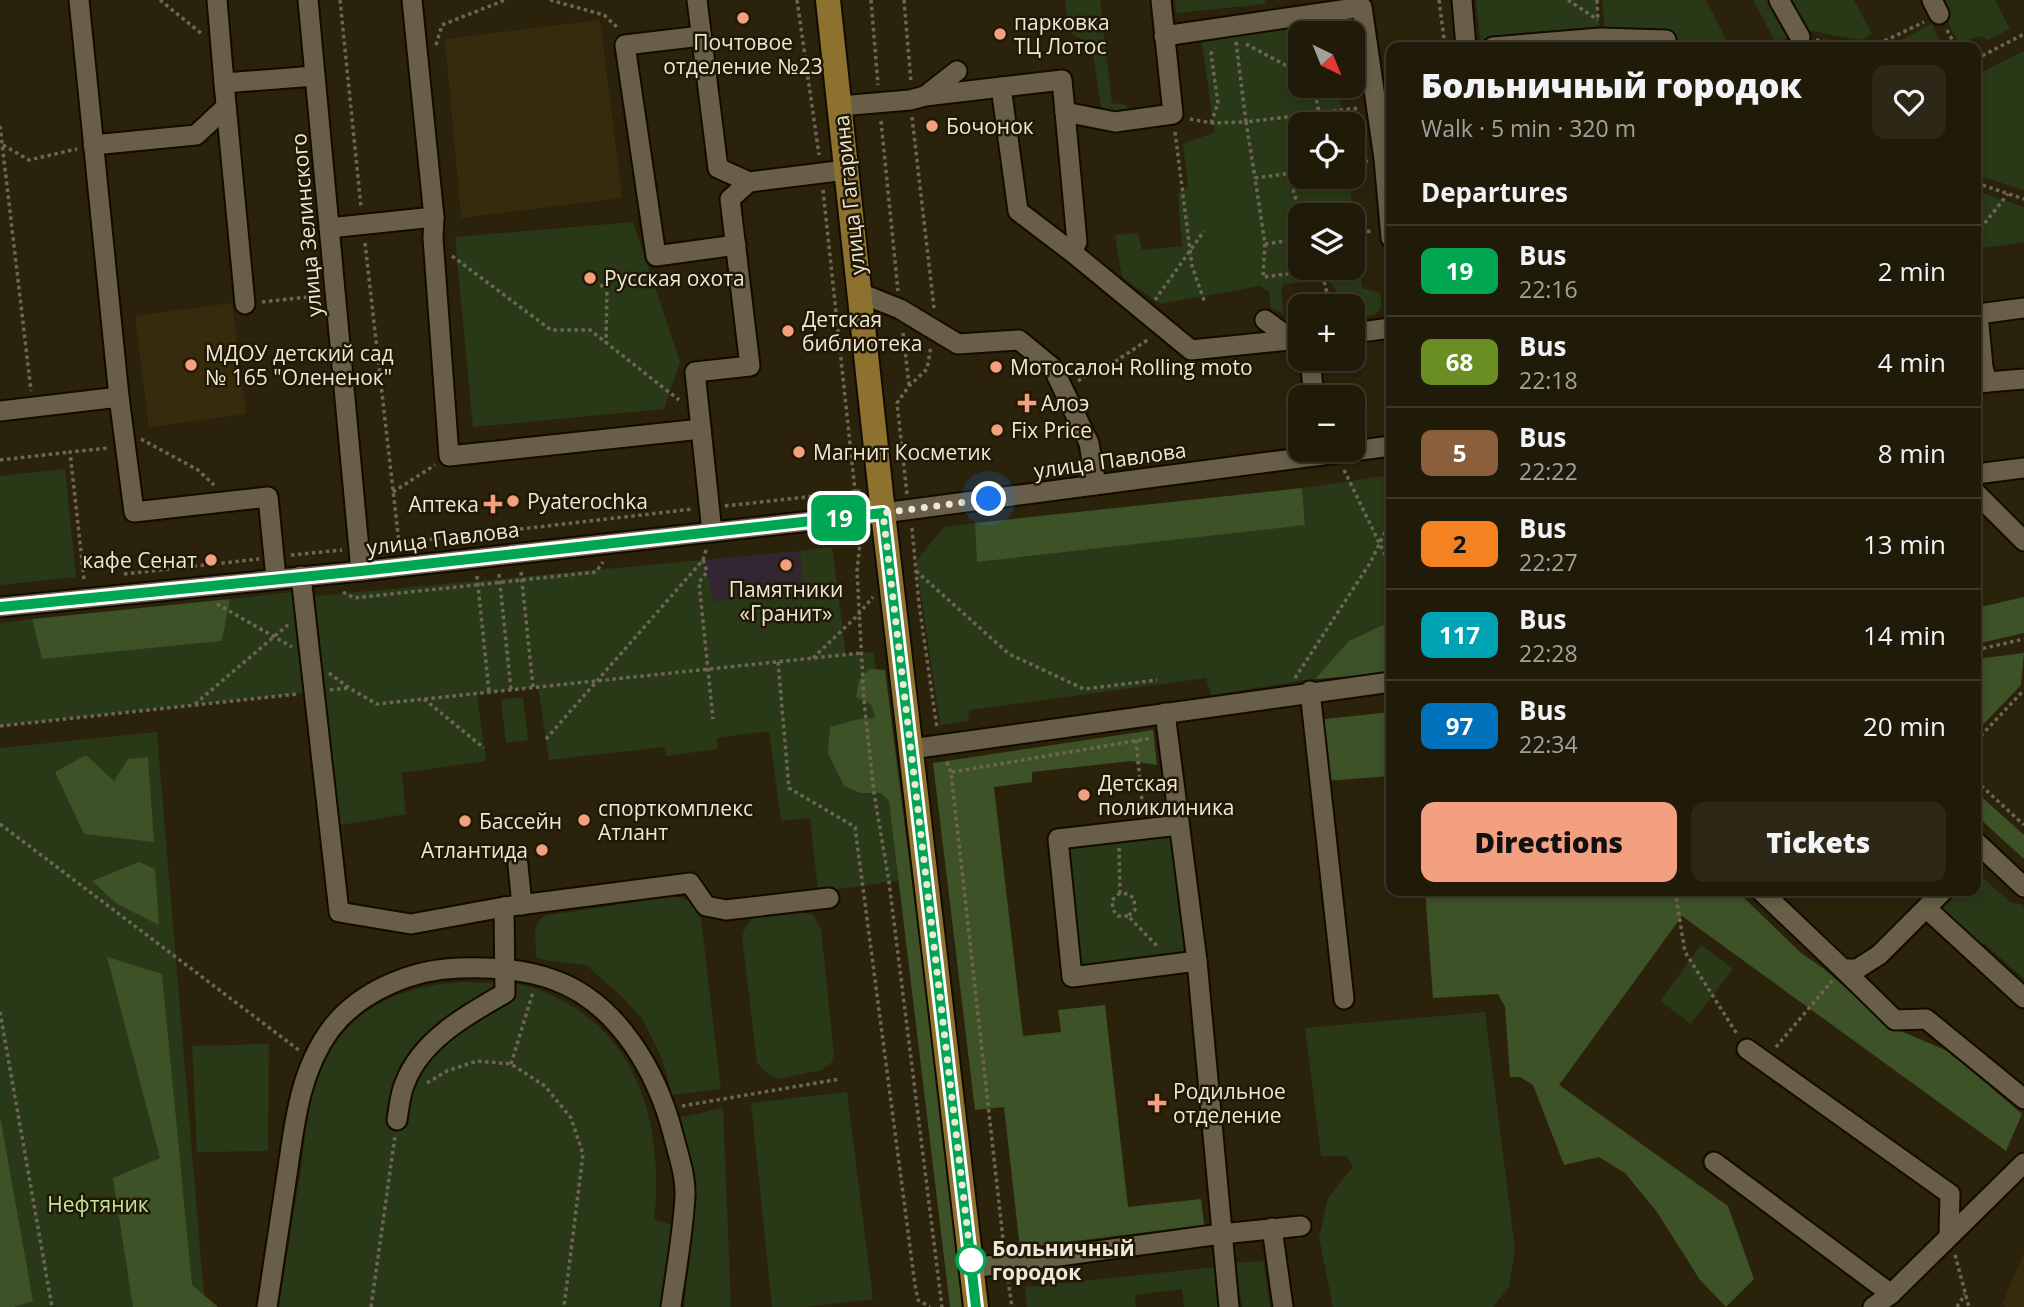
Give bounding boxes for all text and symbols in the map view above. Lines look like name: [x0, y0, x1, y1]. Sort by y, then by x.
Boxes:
place label: парковка ТЦ Лотос: [1014, 8, 1110, 60]
marker: Почтовое отделение №23: [735, 10, 751, 26]
north arrow: [1288, 21, 1365, 98]
map controls: [1288, 21, 1365, 462]
marker: парковка ТЦ Лотос: [992, 26, 1008, 42]
place label: Почтовое отделение №23: [663, 28, 823, 80]
text: Больничный городок: [1421, 63, 1802, 108]
button: heart: [1872, 65, 1946, 139]
place label: Бочонок: [946, 112, 1034, 140]
button: locate: [1288, 112, 1365, 189]
text: Walk · 5 min · 320 m: [1421, 112, 1636, 144]
street label: улица Гагарина: [827, 114, 871, 276]
marker: Бочонок: [924, 118, 940, 134]
street label: улица Зелинского: [284, 132, 328, 318]
text: Departures: [1421, 174, 1568, 210]
button: layers: [1288, 203, 1365, 280]
text: Bus: [1519, 237, 1566, 273]
text: 2 min: [1878, 253, 1946, 289]
text: 19: [1446, 254, 1473, 287]
place label: Русская охота: [604, 264, 745, 292]
marker: Русская охота: [582, 270, 598, 286]
text: 22:16: [1519, 273, 1578, 305]
button: +: [1288, 294, 1365, 371]
place label: Детская библиотека: [802, 305, 923, 357]
marker: Детская библиотека: [780, 323, 796, 339]
text: Bus: [1519, 328, 1566, 364]
place label: МДОУ детский сад № 165 "Олененок": [205, 339, 394, 391]
text: 4 min: [1878, 344, 1946, 380]
text: 68: [1446, 345, 1473, 378]
place label: Мотосалон Rolling moto: [1010, 353, 1253, 381]
marker: МДОУ детский сад № 165 "Олененок": [183, 357, 199, 373]
marker: Мотосалон Rolling moto: [988, 359, 1004, 375]
text: 22:18: [1519, 364, 1578, 396]
button: −: [1288, 385, 1365, 462]
place label: Алоэ: [1041, 389, 1089, 417]
marker: Алоэ: [1019, 395, 1035, 411]
place label: Fix Price: [1011, 416, 1092, 444]
text: Bus: [1519, 419, 1566, 455]
marker: Fix Price: [989, 422, 1005, 438]
street label: улица Павлова: [1032, 435, 1188, 485]
text: 8 min: [1878, 435, 1946, 471]
text: 5: [1453, 436, 1466, 469]
place label: Магнит Косметик: [813, 438, 992, 466]
marker: Магнит Косметик: [791, 444, 807, 460]
text: 22:22: [1519, 455, 1578, 487]
your location: [971, 481, 1006, 516]
place label: Pyaterochka: [527, 487, 648, 515]
place label: Аптека: [409, 490, 479, 518]
marker: Pyaterochka: [505, 493, 521, 509]
line badge: 19: [808, 495, 870, 541]
marker: Аптека: [485, 496, 501, 512]
text: 19: [825, 501, 853, 534]
text: Bus: [1519, 510, 1566, 546]
street label: улица Павлова: [365, 515, 521, 561]
text: 13 min: [1863, 526, 1946, 562]
text: 2: [1453, 527, 1466, 560]
place label: кафе Сенат: [82, 546, 197, 574]
text: 22:27: [1519, 546, 1578, 578]
marker: кафе Сенат: [203, 552, 219, 568]
marker: Памятники «Гранит»: [778, 557, 794, 573]
place label: Памятники «Гранит»: [729, 575, 843, 627]
text: Bus: [1519, 601, 1566, 637]
text: 14 min: [1863, 617, 1946, 653]
text: 117: [1439, 618, 1480, 651]
text: 22:28: [1519, 637, 1578, 669]
text: Bus: [1519, 692, 1566, 728]
text: 20 min: [1863, 708, 1946, 744]
text: 97: [1446, 709, 1473, 742]
text: 22:34: [1519, 728, 1578, 760]
place label: Детская поликлиника: [1098, 769, 1234, 821]
marker: Детская поликлиника: [1076, 787, 1092, 803]
place label: спорткомплекс Атлант: [598, 794, 753, 846]
button: Directions: [1421, 802, 1677, 882]
button: Tickets: [1691, 802, 1946, 882]
place label: Бассейн: [479, 807, 562, 835]
marker: спорткомплекс Атлант: [576, 812, 592, 828]
marker: Бассейн: [457, 813, 473, 829]
place label: Атлантида: [421, 836, 528, 864]
marker: Атлантида: [534, 842, 550, 858]
place label: Родильное отделение: [1173, 1077, 1286, 1129]
marker: Родильное отделение: [1147, 1093, 1167, 1113]
park label: Нефтяник: [47, 1190, 149, 1218]
place label: Больничный городок: [992, 1234, 1135, 1286]
marker: Больничный городок: [956, 1245, 986, 1275]

